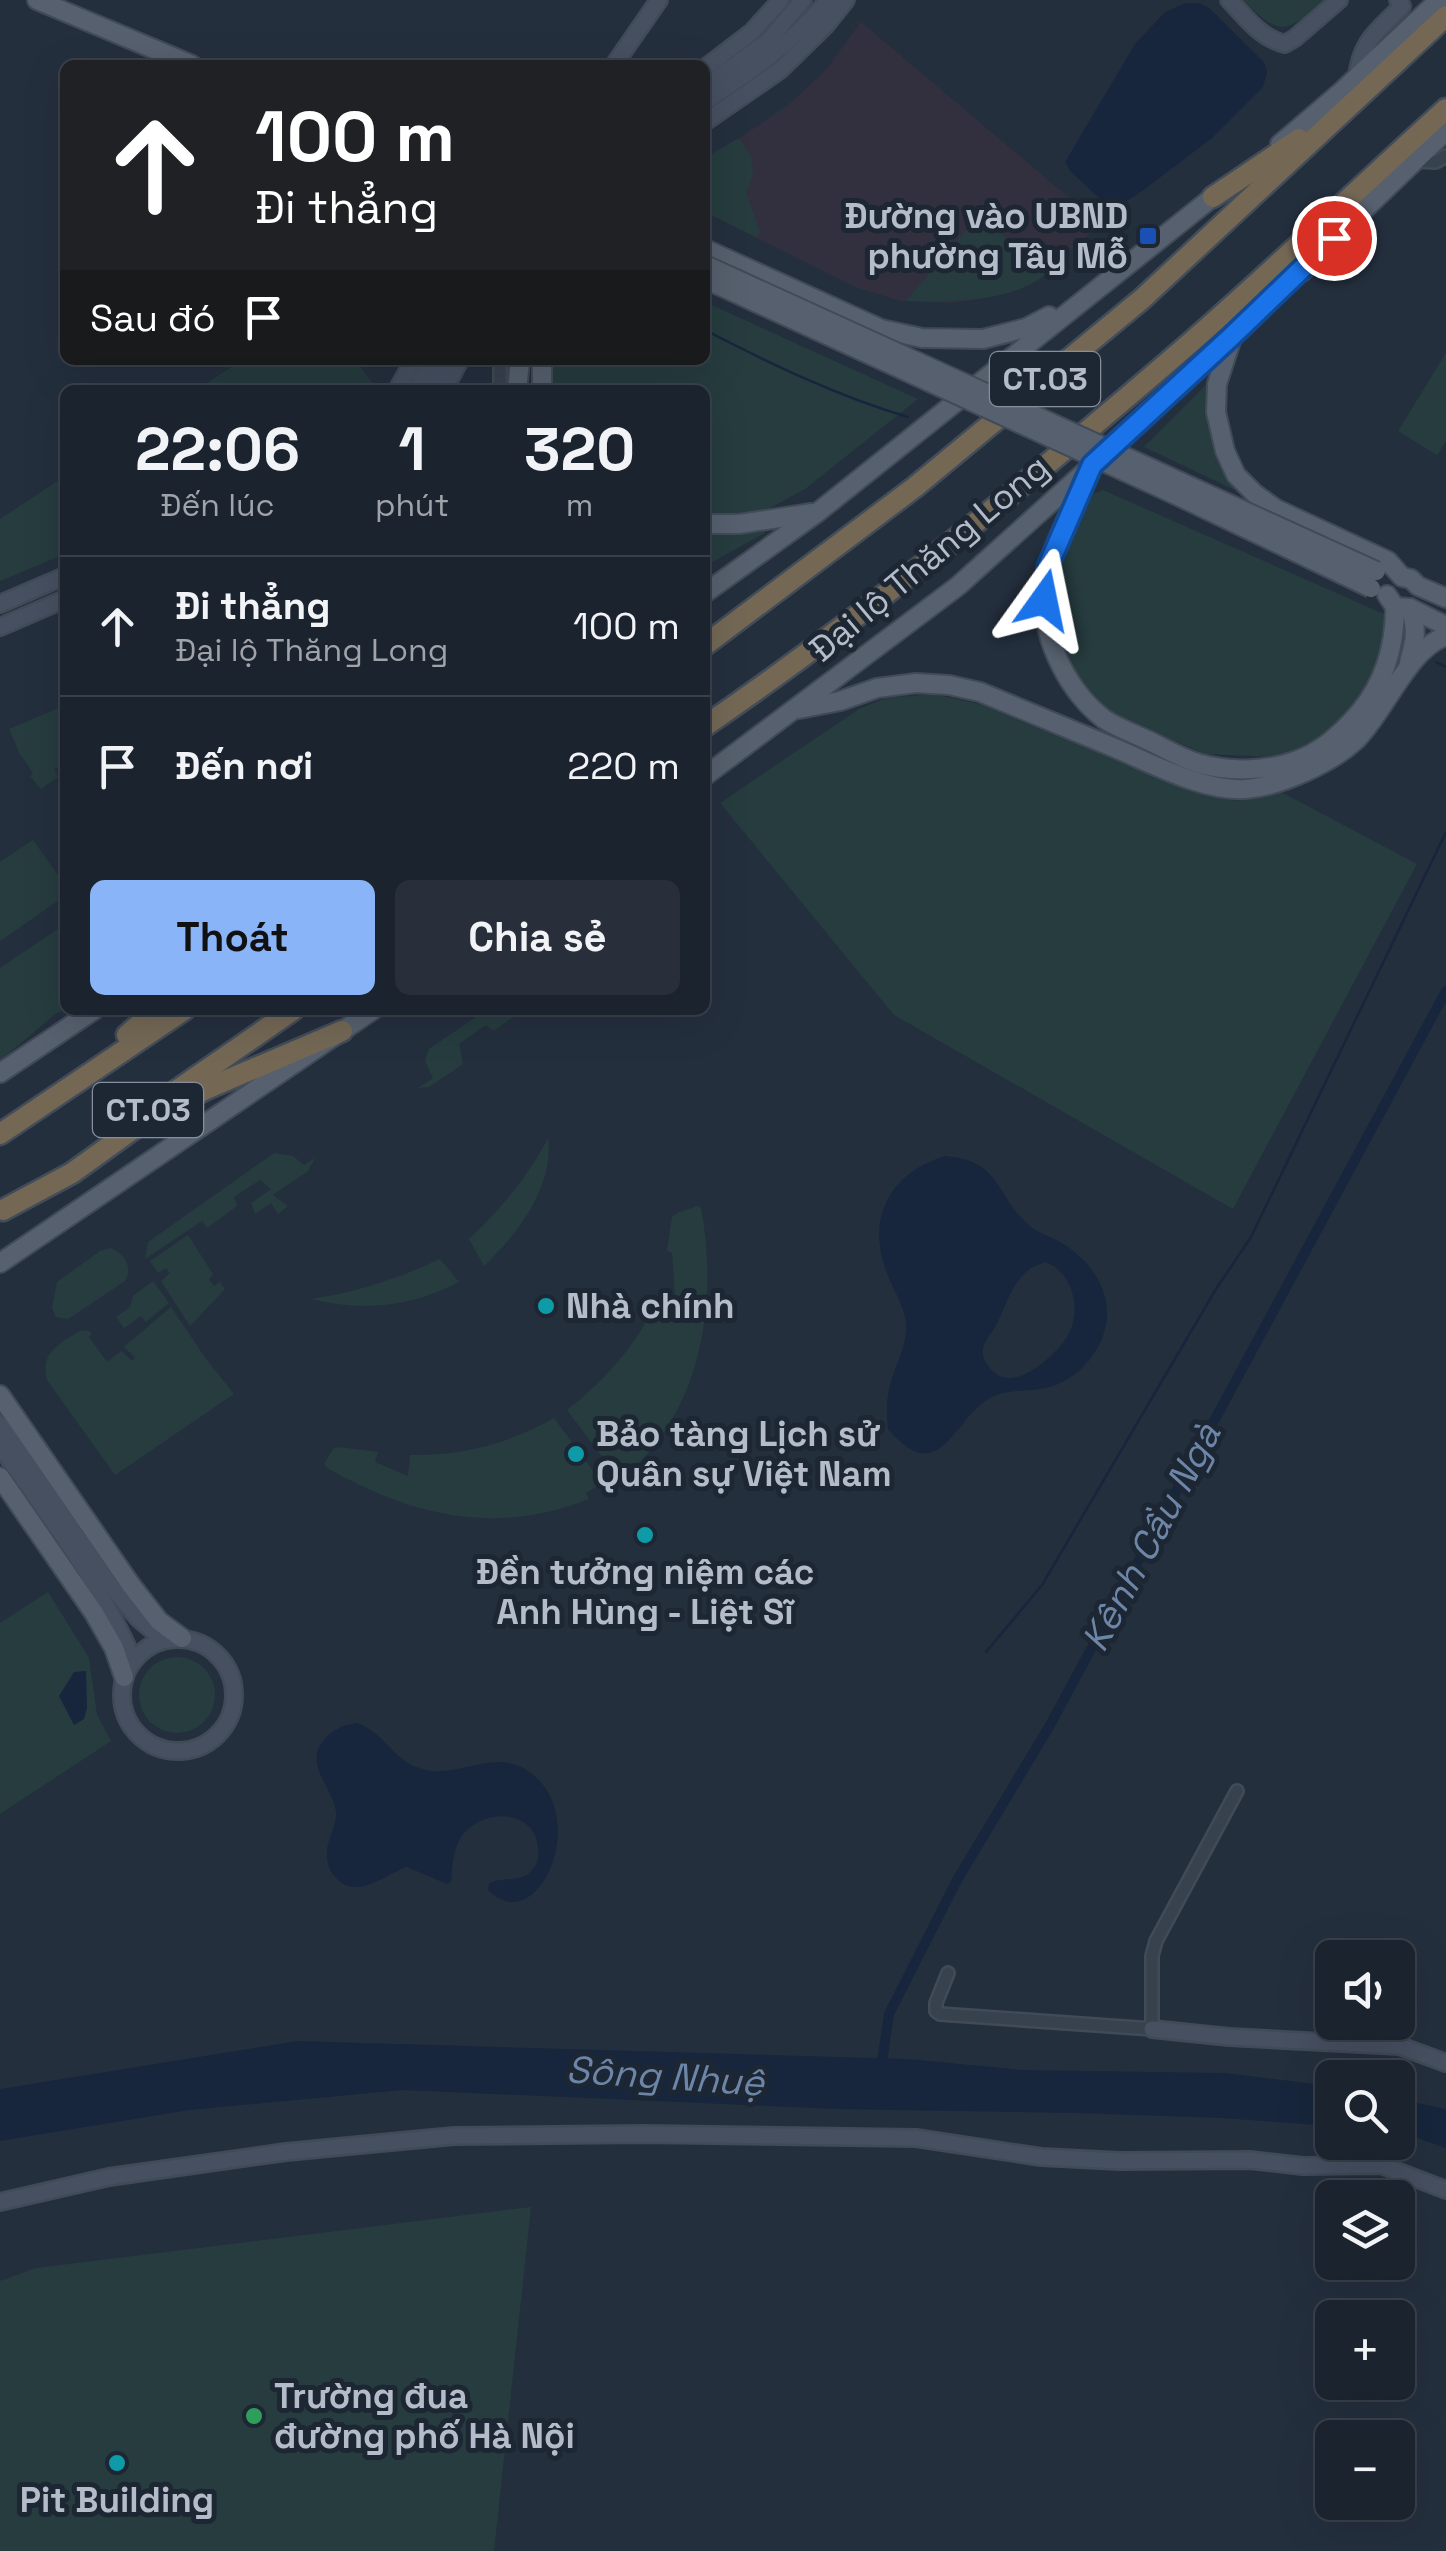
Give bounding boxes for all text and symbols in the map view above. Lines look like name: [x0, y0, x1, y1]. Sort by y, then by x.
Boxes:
text: 100 m: [255, 92, 455, 181]
icon: ahead: [90, 100, 220, 230]
text: Đi thẳng: [255, 179, 438, 236]
place label: Đường vào UBND phường Tây Mỗ: [844, 194, 1128, 278]
pin: [1292, 196, 1377, 281]
icon: arrive: [1307, 211, 1362, 266]
marker: Đường vào UBND phường Tây Mỗ: [1137, 225, 1159, 247]
icon: arrive: [236, 290, 291, 345]
text: Sau đó: [90, 294, 216, 342]
road number: CT.03: [990, 352, 1100, 406]
text: 22:06: [135, 411, 300, 488]
text: 1: [398, 411, 426, 488]
text: 320: [524, 411, 635, 488]
street label: Đại lộ Thăng Long: [800, 445, 1058, 671]
text: Đến lúc: [160, 485, 275, 525]
text: phút: [375, 485, 449, 525]
text: m: [566, 485, 593, 525]
position arrow: [992, 548, 1096, 652]
text: Đi thẳng: [175, 582, 330, 630]
icon: ahead: [90, 599, 145, 654]
text: 100 m: [573, 602, 680, 650]
text: Đại lộ Thăng Long: [175, 630, 448, 670]
icon: arrive: [90, 739, 145, 794]
text: Đến nơi: [175, 742, 313, 790]
text: 220 m: [567, 742, 680, 790]
button: Thoát: [90, 880, 375, 995]
button: Chia sẻ: [395, 880, 680, 995]
road number: CT.03: [93, 1083, 203, 1137]
place label: Nhà chính: [566, 1284, 735, 1328]
marker: Nhà chính: [535, 1295, 557, 1317]
place label: Bảo tàng Lịch sử Quân sự Việt Nam: [596, 1412, 892, 1496]
water label: Kênh Cầu Ngà: [1071, 1415, 1231, 1659]
marker: Bảo tàng Lịch sử Quân sự Việt Nam: [565, 1443, 587, 1465]
marker: Đền tưởng niệm các Anh Hùng - Liệt Sĩ: [634, 1524, 656, 1546]
place label: Đền tưởng niệm các Anh Hùng - Liệt Sĩ: [476, 1550, 814, 1634]
map controls: [1315, 1940, 1415, 2520]
button: sound: [1315, 1940, 1415, 2040]
water label: Sông Nhuệ: [564, 2045, 767, 2107]
button: search: [1315, 2060, 1415, 2160]
button: layers: [1315, 2180, 1415, 2280]
button: +: [1315, 2300, 1415, 2400]
place label: Trường đua đường phố Hà Nội: [274, 2374, 575, 2458]
marker: Trường đua đường phố Hà Nội: [243, 2405, 265, 2427]
button: −: [1315, 2420, 1415, 2520]
marker: Pit Building: [106, 2452, 128, 2474]
place label: Pit Building: [20, 2478, 214, 2522]

